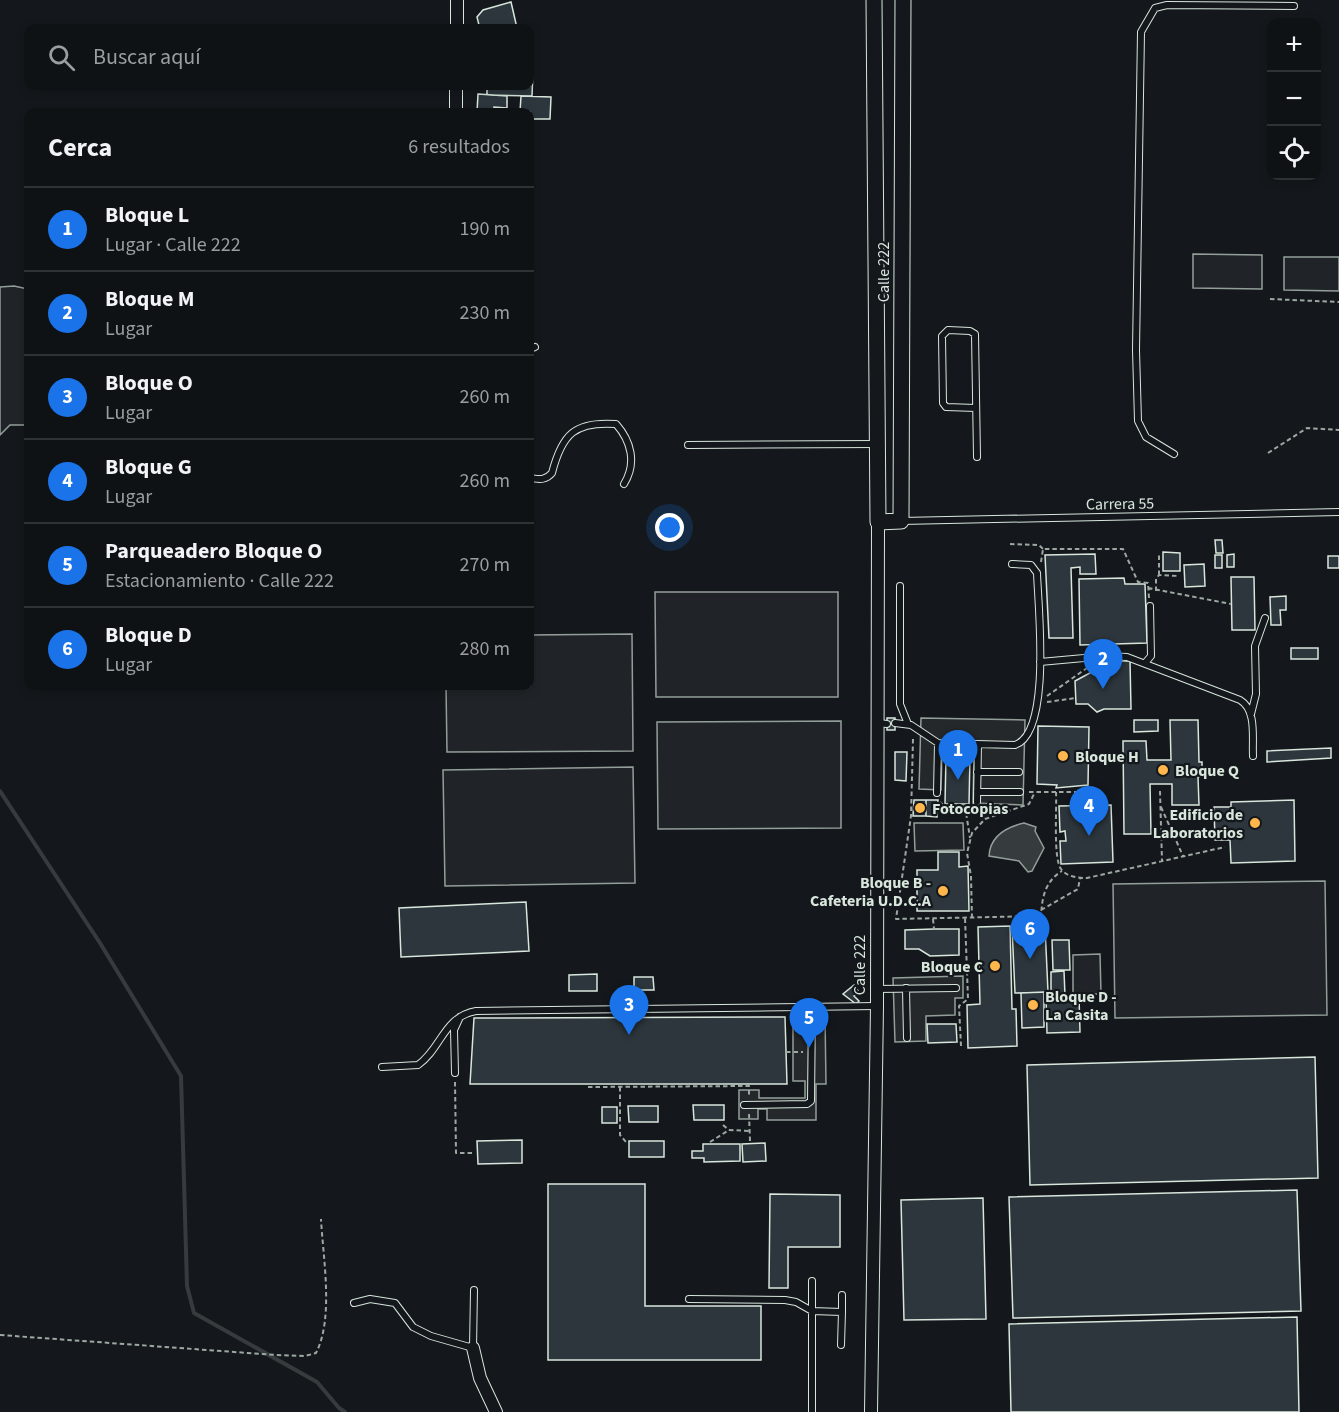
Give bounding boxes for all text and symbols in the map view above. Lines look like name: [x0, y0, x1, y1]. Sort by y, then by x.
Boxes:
map controls: [1267, 18, 1321, 180]
button: +: [1267, 18, 1321, 72]
search box: [24, 24, 534, 90]
icon: search: [45, 41, 78, 74]
text: Buscar aquí: [93, 41, 201, 73]
button: −: [1267, 72, 1321, 126]
button: locate: [1267, 126, 1321, 180]
text: Cerca: [48, 129, 112, 166]
text: 6 resultados: [408, 133, 510, 161]
text: Bloque L: [105, 199, 189, 231]
text: 1: [62, 215, 73, 243]
text: 190 m: [460, 215, 510, 243]
text: Lugar · Calle 222: [105, 231, 241, 259]
street label: Calle 222: [873, 242, 895, 302]
text: Bloque M: [105, 283, 194, 315]
text: 2: [62, 299, 73, 327]
text: 230 m: [460, 299, 510, 327]
text: Lugar: [105, 315, 152, 343]
text: Bloque O: [105, 367, 193, 399]
text: 3: [62, 383, 73, 411]
text: 260 m: [460, 383, 510, 411]
text: Lugar: [105, 399, 152, 427]
text: Bloque G: [105, 451, 192, 483]
text: 4: [62, 467, 73, 495]
text: 260 m: [460, 467, 510, 495]
text: Lugar: [105, 483, 152, 511]
street label: Carrera 55: [1086, 492, 1154, 516]
your location: [655, 513, 684, 542]
text: Parqueadero Bloque O: [105, 535, 322, 567]
text: 5: [62, 551, 73, 579]
text: 270 m: [460, 551, 510, 579]
text: Estacionamiento · Calle 222: [105, 567, 334, 595]
text: Bloque D: [105, 619, 192, 651]
text: 6: [62, 635, 73, 663]
text: 280 m: [460, 635, 510, 663]
pin: 2: [1084, 640, 1122, 689]
text: Lugar: [105, 651, 152, 679]
pin: 1: [938, 730, 978, 780]
place label: Bloque H: [1075, 746, 1139, 768]
marker: Bloque H: [1056, 749, 1070, 763]
place label: Bloque Q: [1175, 760, 1239, 782]
marker: Bloque Q: [1156, 763, 1170, 777]
pin: 4: [1070, 786, 1108, 836]
place label: Fotocopias: [932, 798, 1008, 820]
marker: Fotocopias: [913, 801, 927, 815]
place label: Edificio de Laboratorios: [1153, 804, 1243, 844]
marker: Edificio de Laboratorios: [1248, 816, 1262, 830]
place label: Bloque B - Cafeteria U.D.C.A: [810, 872, 932, 912]
marker: Bloque B - Cafeteria U.D.C.A: [936, 884, 950, 898]
pin: 6: [1010, 910, 1050, 959]
street label: Calle 222: [849, 935, 871, 995]
place label: Bloque C: [921, 956, 983, 978]
marker: Bloque C: [988, 959, 1002, 973]
pin: 3: [610, 986, 648, 1035]
place label: Bloque D - La Casita: [1045, 986, 1117, 1026]
pin: 5: [790, 998, 828, 1048]
marker: Bloque D - La Casita: [1026, 998, 1040, 1012]

